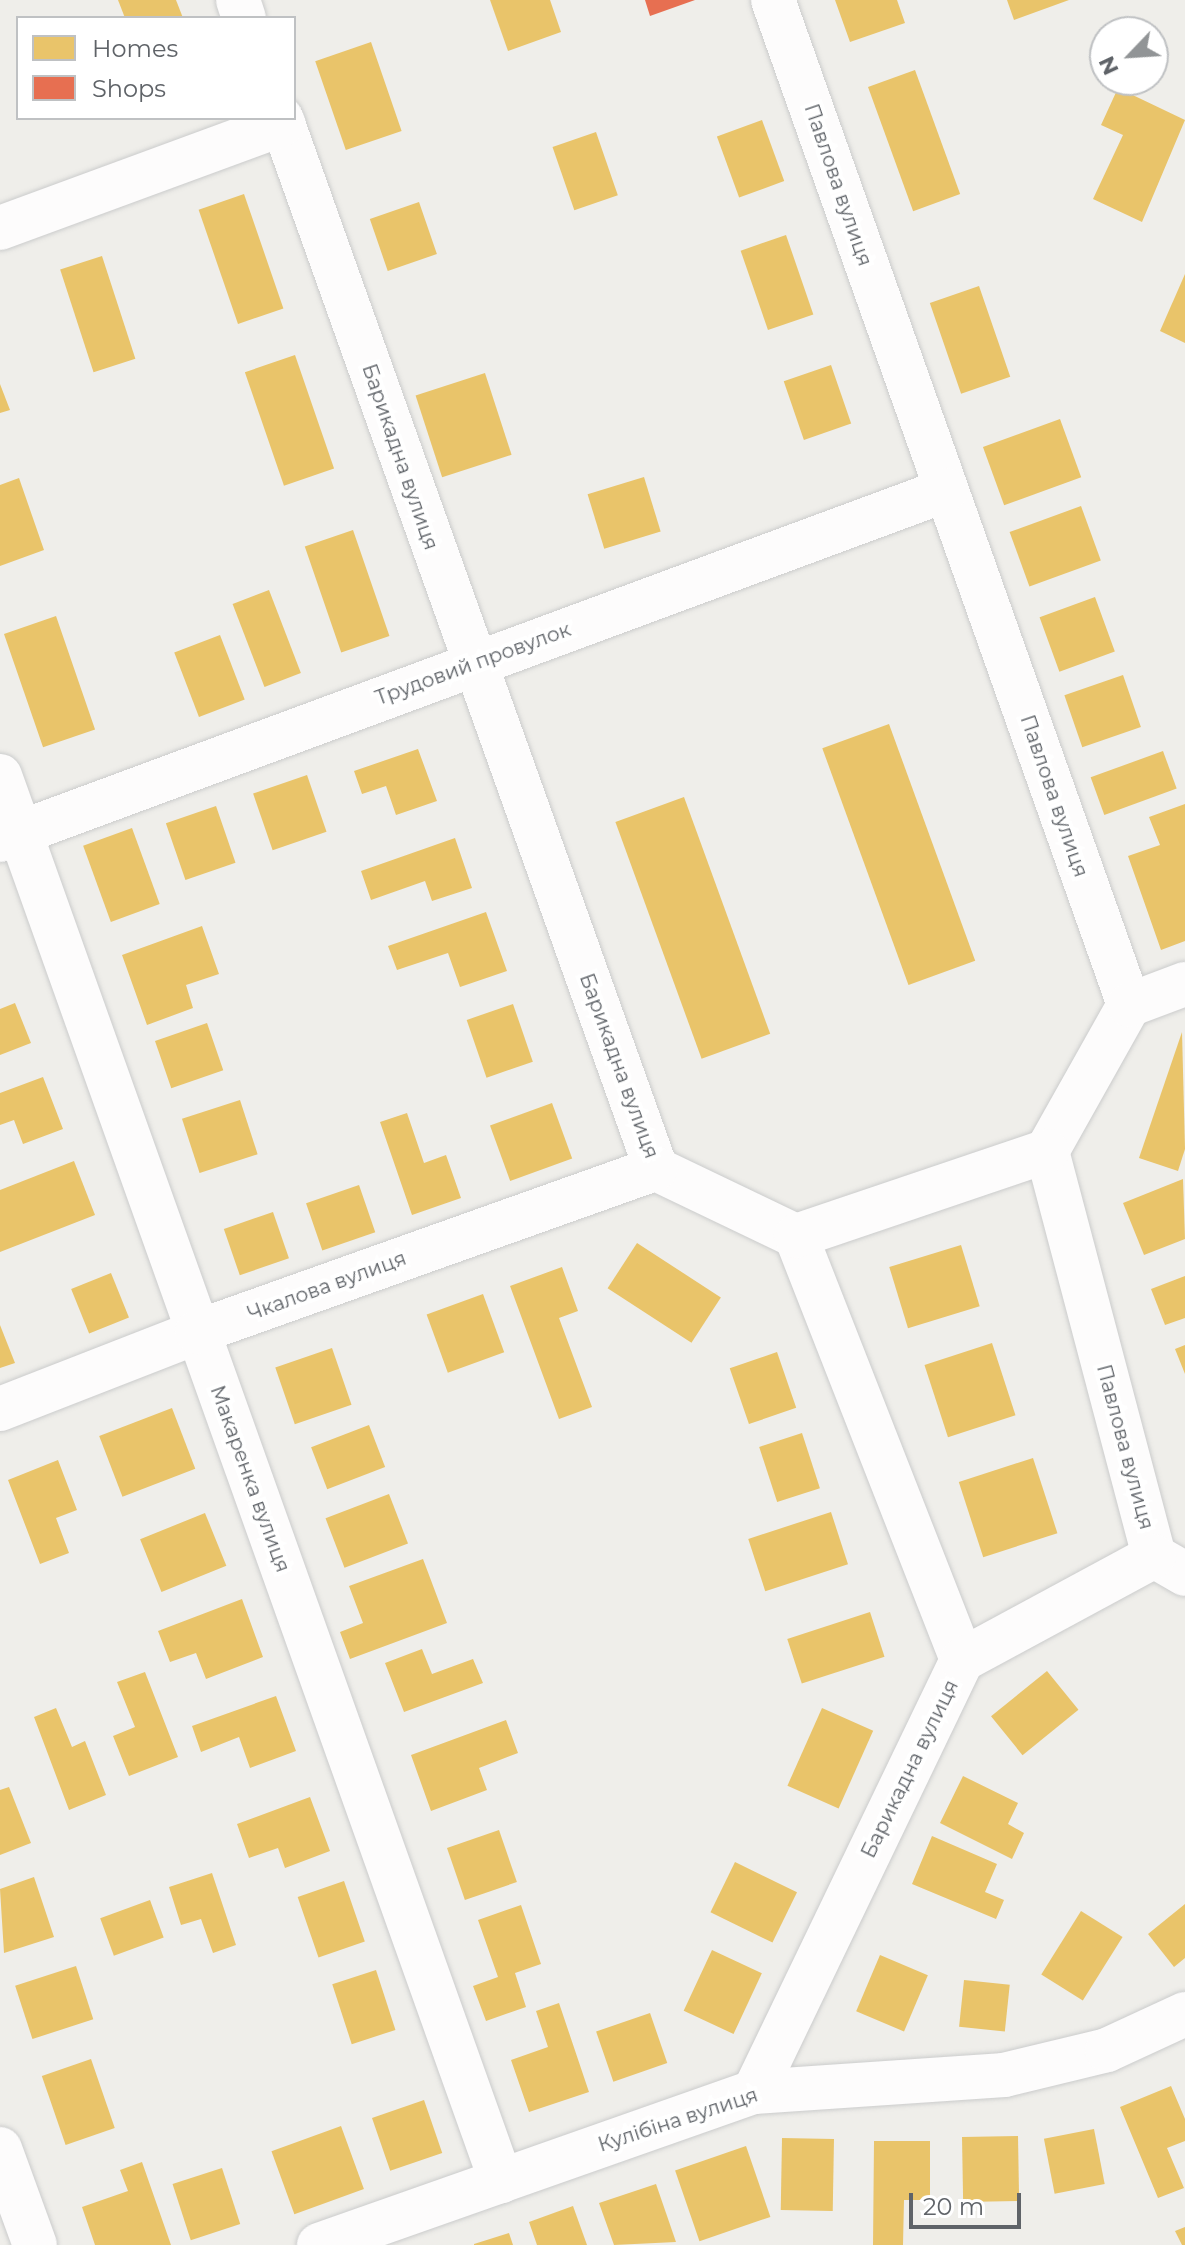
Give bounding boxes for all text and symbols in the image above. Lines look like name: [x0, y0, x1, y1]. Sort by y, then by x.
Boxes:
legend: [16, 16, 296, 120]
north arrow: [1089, 16, 1169, 96]
text: Homes: [92, 34, 178, 63]
text: N: [1093, 52, 1125, 79]
text: Shops: [92, 74, 166, 103]
street label: Павлова вулиця: [799, 101, 877, 269]
street label: Барикадна вулиця: [357, 361, 443, 553]
street label: Трудовий провулок: [372, 617, 574, 711]
street label: Павлова вулиця: [1015, 712, 1093, 880]
street label: Барикадна вулиця: [574, 970, 664, 1162]
street label: Чкалова вулиця: [244, 1246, 410, 1326]
street label: Павлова вулиця: [1091, 1362, 1159, 1532]
street label: Макаренка вулиця: [205, 1382, 295, 1576]
street label: Барикадна вулиця: [856, 1676, 964, 1862]
street label: Кулібіна вулиця: [595, 2083, 761, 2157]
scale bar: [913, 2177, 1025, 2227]
text: 20 m: [923, 2192, 984, 2221]

